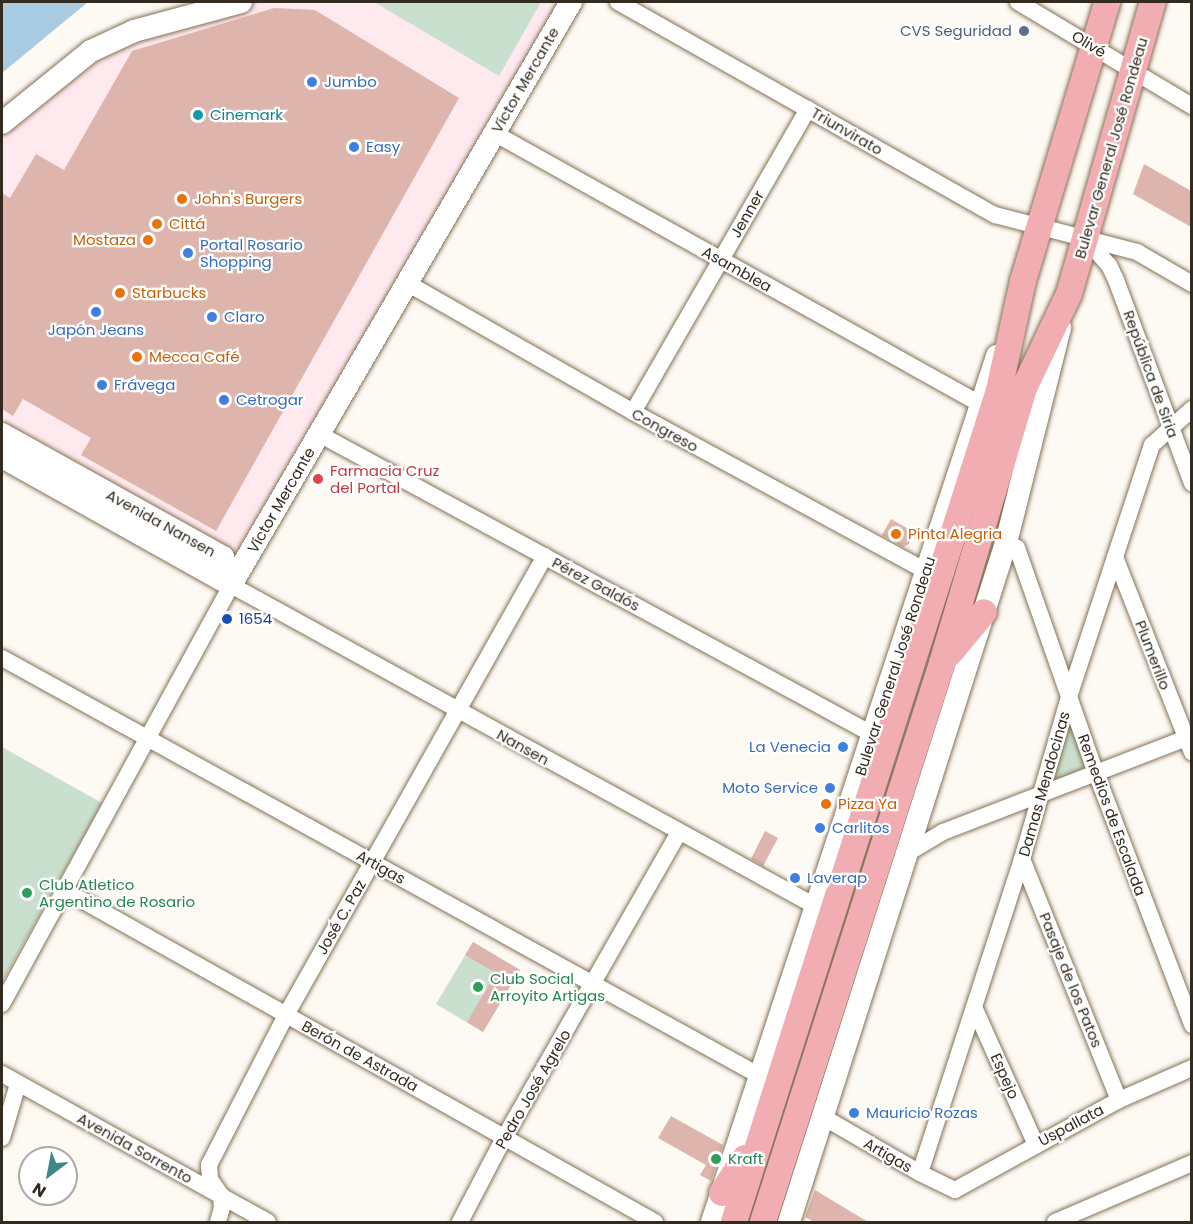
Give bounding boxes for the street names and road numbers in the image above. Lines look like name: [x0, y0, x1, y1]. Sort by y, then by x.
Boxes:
street label: Víctor Mercante: [487, 24, 563, 136]
street label: Olivé: [1069, 27, 1109, 61]
street label: Bulevar General José Rondeau: [1071, 35, 1151, 261]
street label: Triunvirato: [808, 103, 886, 159]
street label: Jenner: [726, 187, 768, 241]
street label: Asamblea: [699, 243, 775, 295]
street label: República de Siria: [1120, 308, 1182, 440]
street label: Congreso: [629, 404, 701, 456]
street label: Víctor Mercante: [243, 444, 319, 556]
street label: Avenida Nansen: [103, 485, 219, 561]
street label: Pérez Galdós: [549, 553, 643, 615]
street label: Bulevar General José Rondeau: [851, 554, 939, 778]
street label: Plumerillo: [1132, 618, 1174, 692]
street label: Damas Mendocinas: [1015, 709, 1073, 859]
street label: Nansen: [494, 725, 552, 769]
street label: Remedios de Escalada: [1074, 732, 1150, 898]
street label: Artigas: [353, 846, 409, 888]
street label: José C. Paz: [312, 877, 370, 957]
street label: Pasaje de los Patos: [1036, 910, 1106, 1050]
street label: Berón de Astrada: [299, 1017, 421, 1095]
street label: Pedro José Agrelo: [492, 1026, 574, 1152]
street label: Espejo: [987, 1050, 1023, 1102]
street label: Uspallata: [1035, 1100, 1107, 1150]
street label: Avenida Sorrento: [74, 1109, 196, 1187]
street label: Artigas: [861, 1134, 915, 1176]

